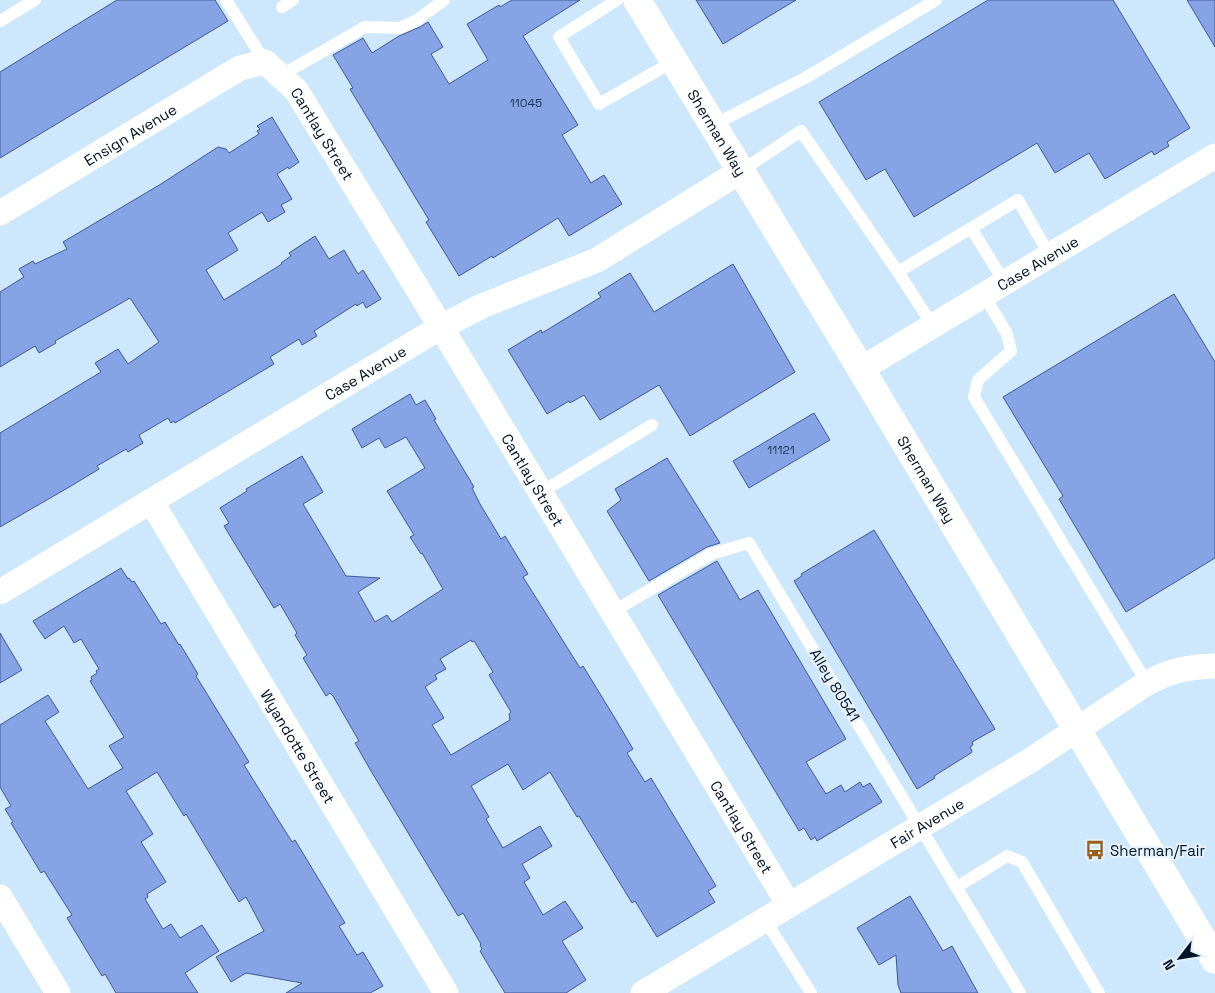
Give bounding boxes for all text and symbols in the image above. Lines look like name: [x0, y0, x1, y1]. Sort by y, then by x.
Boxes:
street label: Cantlay Street: [287, 84, 358, 184]
street label: Sherman Way: [684, 86, 751, 179]
house number: 11045: [510, 95, 542, 111]
street label: Ensign Avenue: [80, 99, 180, 170]
street label: Case Avenue: [993, 231, 1082, 295]
street label: Case Avenue: [321, 341, 409, 404]
street label: Cantlay Street: [498, 430, 568, 530]
street label: Sherman Way: [894, 432, 960, 526]
house number: 11121: [767, 442, 795, 458]
street label: Alley 80541: [806, 645, 864, 725]
street label: Wyandotte Street: [257, 686, 340, 807]
street label: Cantlay Street: [707, 777, 777, 877]
street label: Fair Avenue: [886, 793, 967, 852]
bus stop icon: Sherman/Fair: [1084, 839, 1106, 861]
place label: Sherman/Fair: [1110, 841, 1205, 860]
north arrow: [1155, 933, 1205, 983]
text: N: [1159, 956, 1179, 973]

